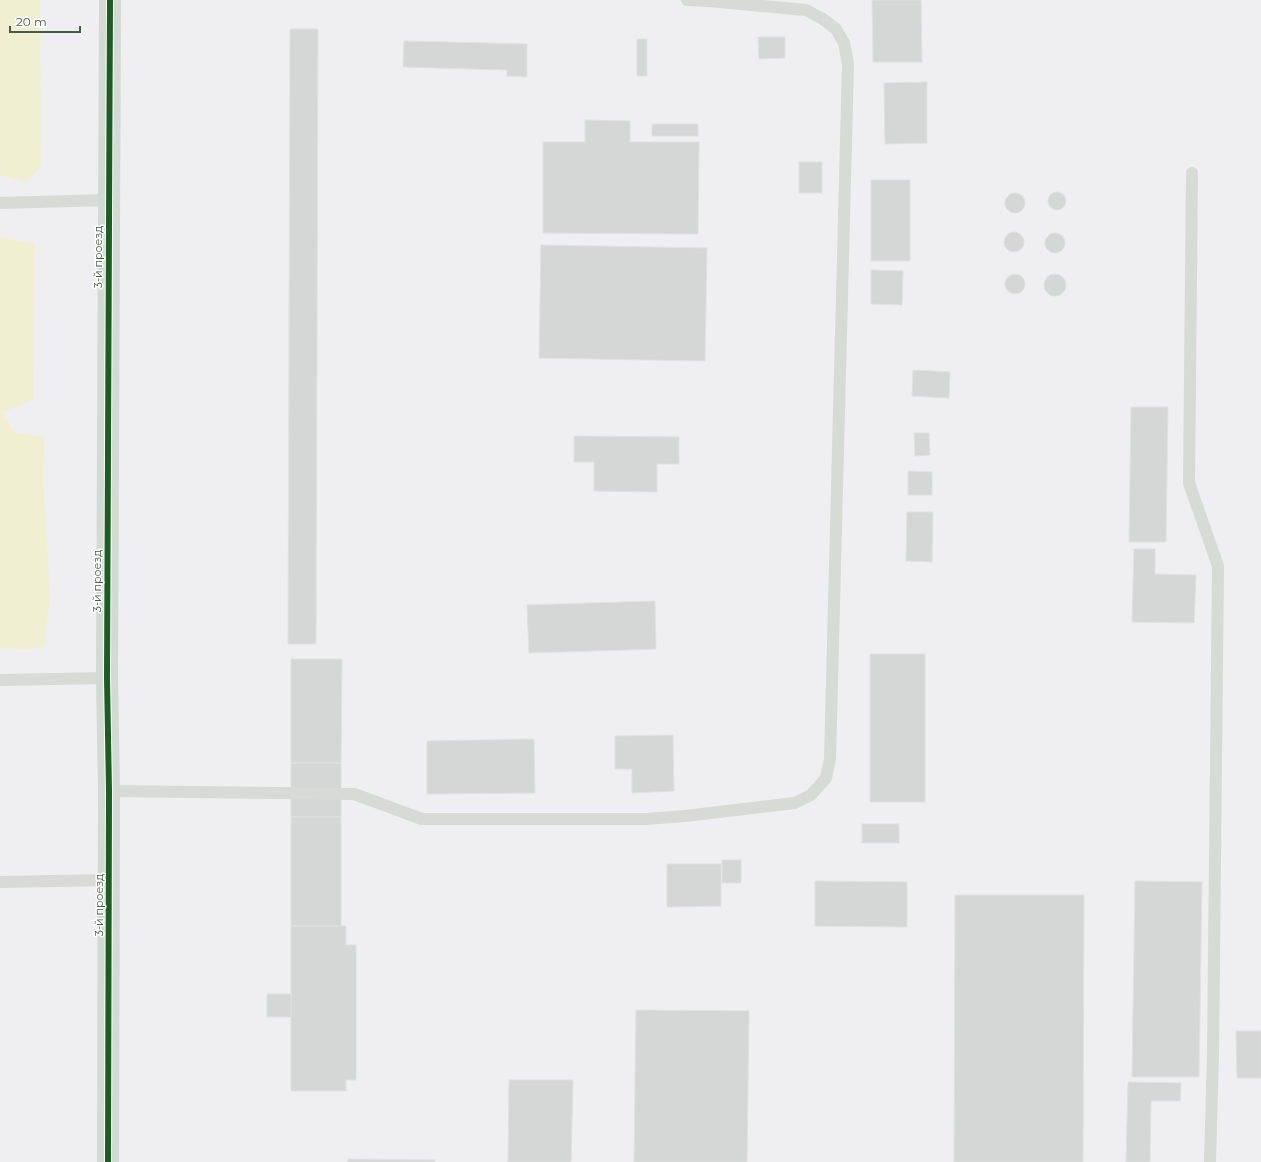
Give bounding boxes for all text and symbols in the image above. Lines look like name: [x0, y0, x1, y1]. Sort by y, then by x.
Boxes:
scale bar: [10, 8, 80, 34]
text: 20 m: [16, 14, 47, 29]
street label: 3-й проезд: [91, 226, 105, 288]
street label: 3-й проезд: [90, 550, 104, 612]
street label: 3-й проезд: [92, 874, 106, 936]

